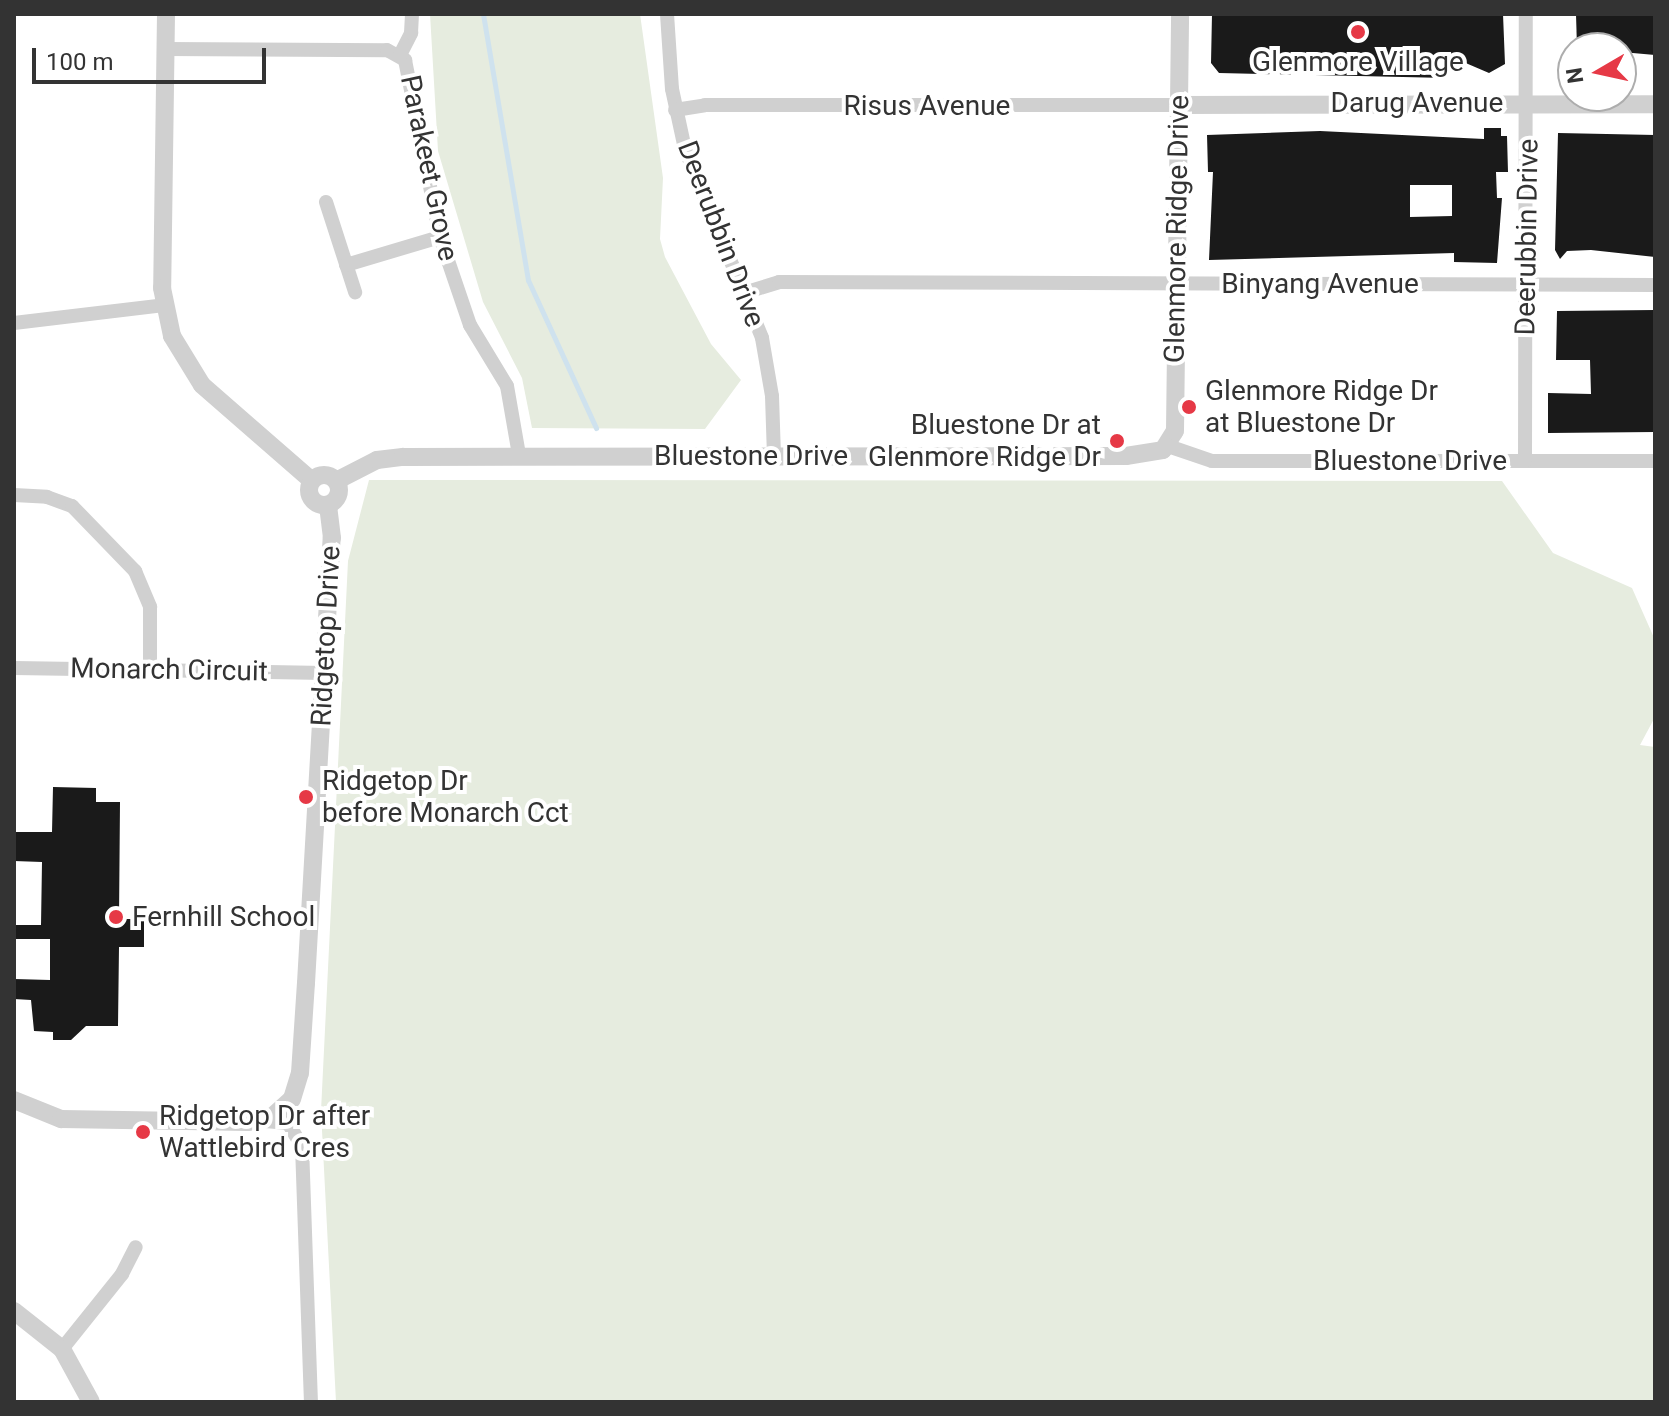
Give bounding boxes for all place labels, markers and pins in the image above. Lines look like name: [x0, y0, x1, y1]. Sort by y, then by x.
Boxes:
marker: Glenmore Village: [1349, 23, 1367, 41]
place label: Glenmore Village: [1252, 45, 1464, 79]
place label: Glenmore Ridge Dr at Bluestone Dr: [1205, 374, 1438, 440]
marker: Glenmore Ridge Dr at Bluestone Dr: [1180, 398, 1198, 416]
place label: Bluestone Dr at Glenmore Ridge Dr: [868, 408, 1101, 474]
marker: Bluestone Dr at Glenmore Ridge Dr: [1108, 432, 1126, 450]
place label: Ridgetop Dr before Monarch Cct: [322, 764, 569, 830]
marker: Ridgetop Dr before Monarch Cct: [297, 788, 315, 806]
place label: Fernhill School: [132, 900, 315, 934]
marker: Fernhill School: [107, 908, 125, 926]
place label: Ridgetop Dr after Wattlebird Cres: [159, 1099, 370, 1165]
marker: Ridgetop Dr after Wattlebird Cres: [134, 1123, 152, 1141]

